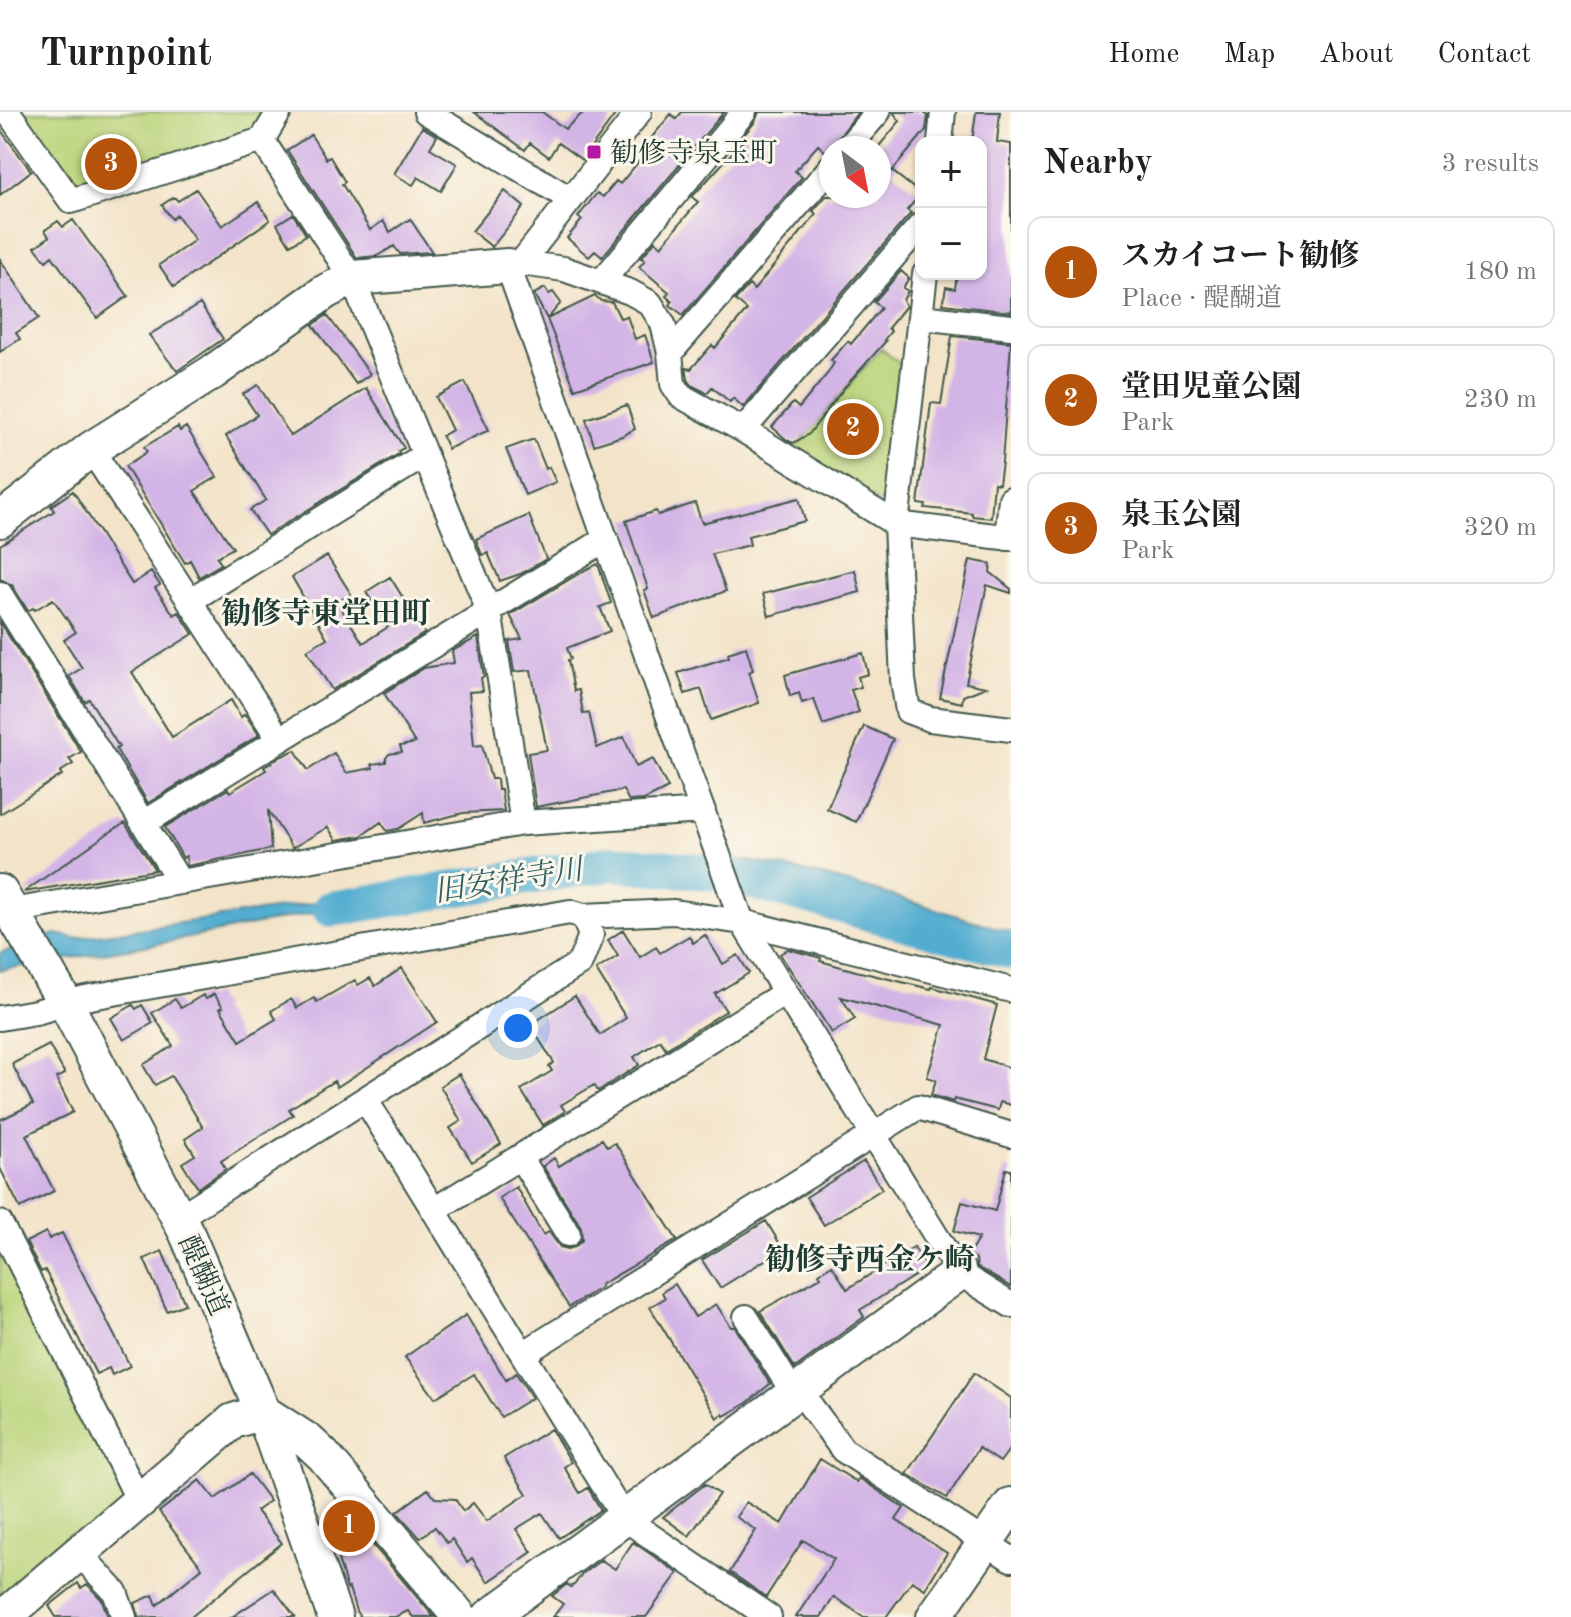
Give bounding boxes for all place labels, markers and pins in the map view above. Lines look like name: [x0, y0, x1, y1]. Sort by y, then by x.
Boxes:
pin: 3: [85, 134, 137, 194]
place label: 勧修寺泉玉町: [610, 138, 778, 169]
marker: 勧修寺泉玉町: [585, 143, 603, 161]
pin: 2: [827, 399, 879, 459]
pin: 1: [323, 1496, 375, 1556]

